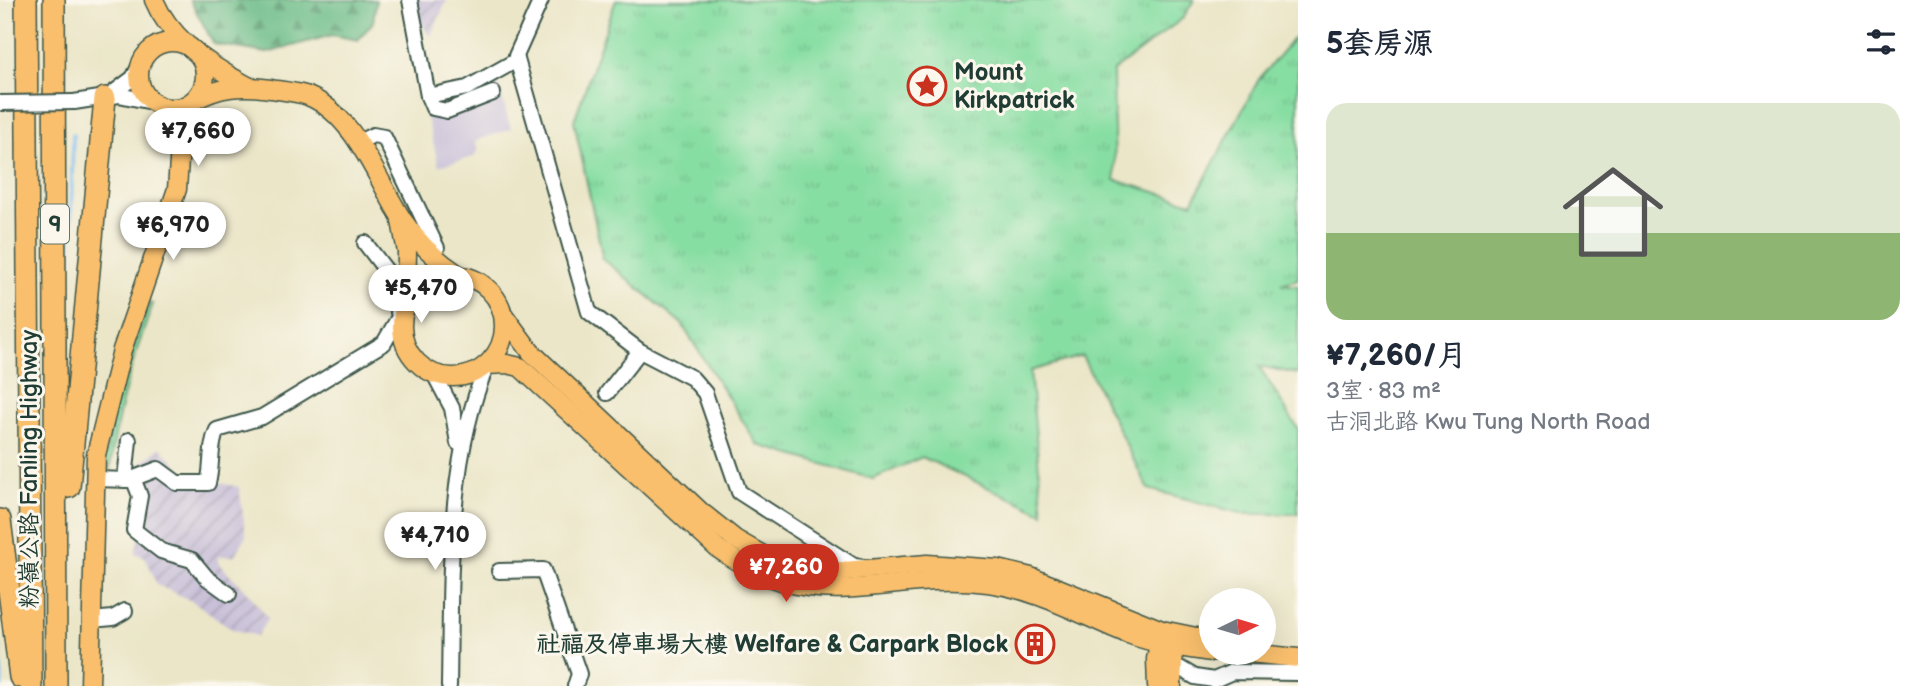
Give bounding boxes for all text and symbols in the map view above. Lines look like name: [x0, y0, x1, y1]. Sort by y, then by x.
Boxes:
icon: filters: [1862, 23, 1900, 61]
text: 5套房源: [1326, 26, 1433, 62]
place label: Mount Kirkpatrick: [954, 58, 1075, 115]
place icon: Mount Kirkpatrick: [906, 65, 948, 107]
pin: ¥7,660: [141, 108, 255, 168]
text: ¥7,660: [161, 117, 235, 145]
icon: home: [1550, 149, 1676, 275]
pin: ¥6,970: [116, 202, 230, 262]
road number: 9: [41, 204, 69, 244]
text: ¥6,970: [136, 211, 210, 239]
pin: ¥5,470: [364, 266, 478, 325]
text: ¥5,470: [384, 274, 458, 302]
street label: 粉嶺公路 Fanling Highway: [15, 330, 44, 608]
text: ¥7,260/月: [1326, 338, 1467, 374]
text: 3室 · 83 m²: [1326, 377, 1441, 405]
text: 古洞北路 Kwu Tung North Road: [1326, 408, 1650, 436]
pin: ¥4,710: [378, 512, 492, 572]
text: ¥4,710: [400, 521, 470, 549]
pin: ¥7,260: [729, 544, 843, 604]
text: ¥7,260: [749, 553, 823, 581]
north arrow: [1199, 588, 1276, 665]
map controls: [1199, 588, 1276, 665]
building icon: 社福及停車場大樓 Welfare & Carpark Block: [1014, 623, 1056, 665]
place label: 社福及停車場大樓 Welfare & Carpark Block: [536, 630, 1008, 659]

